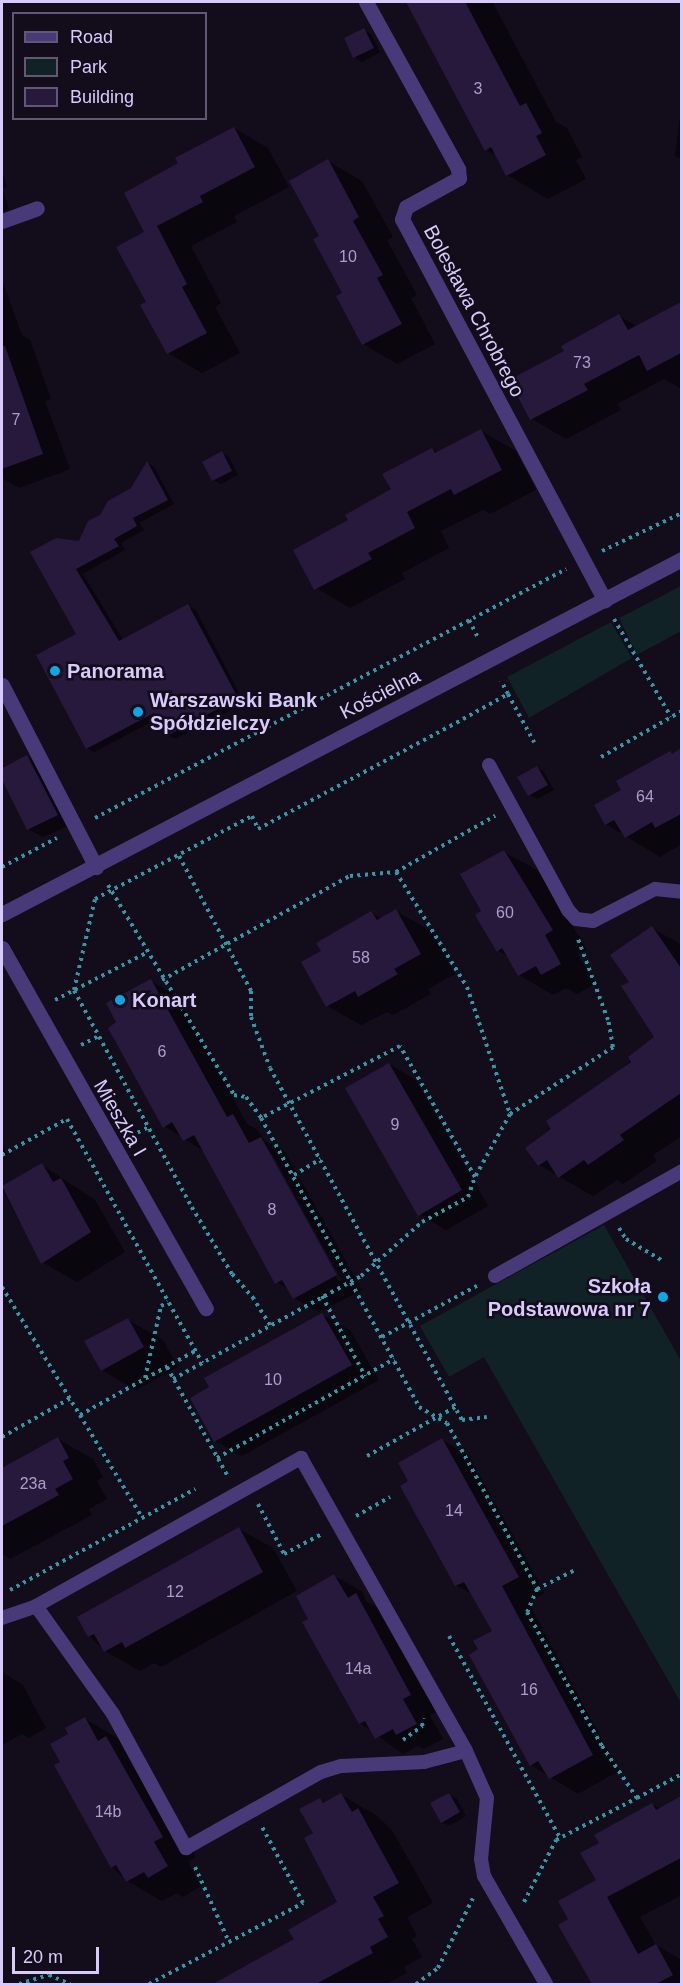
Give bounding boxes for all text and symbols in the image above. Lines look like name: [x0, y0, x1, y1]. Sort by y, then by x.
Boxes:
legend: [12, 12, 207, 120]
text: Road: [70, 27, 113, 47]
text: Park: [70, 57, 107, 77]
house number: 3: [474, 79, 482, 99]
text: Building: [70, 87, 134, 107]
street label: Bolesława Chrobrego: [419, 221, 529, 401]
house number: 10: [339, 247, 357, 267]
house number: 73: [573, 353, 591, 373]
house number: 7: [12, 410, 20, 430]
place label: Panorama: [67, 659, 164, 683]
marker: Panorama: [48, 664, 62, 678]
street label: Kościelna: [336, 664, 424, 724]
place label: Warszawski Bank Spółdzielczy: [150, 688, 317, 735]
marker: Warszawski Bank Spółdzielczy: [131, 705, 145, 719]
house number: 64: [636, 787, 654, 807]
house number: 60: [496, 903, 514, 923]
house number: 58: [352, 948, 370, 968]
place label: Konart: [132, 988, 196, 1012]
marker: Konart: [113, 993, 127, 1007]
house number: 6: [158, 1042, 166, 1062]
street label: Mieszka I: [88, 1075, 152, 1161]
house number: 9: [391, 1115, 399, 1135]
house number: 8: [268, 1200, 276, 1220]
place label: Szkoła Podstawowa nr 7: [488, 1274, 651, 1321]
marker: Szkoła Podstawowa nr 7: [656, 1290, 670, 1304]
house number: 10: [264, 1370, 282, 1390]
house number: 23a: [20, 1474, 46, 1494]
house number: 14: [445, 1501, 463, 1521]
house number: 12: [166, 1582, 184, 1602]
house number: 14a: [345, 1659, 371, 1679]
house number: 16: [520, 1680, 538, 1700]
house number: 14b: [95, 1802, 121, 1822]
scale bar: [15, 1935, 102, 1973]
text: 20 m: [23, 1947, 63, 1967]

